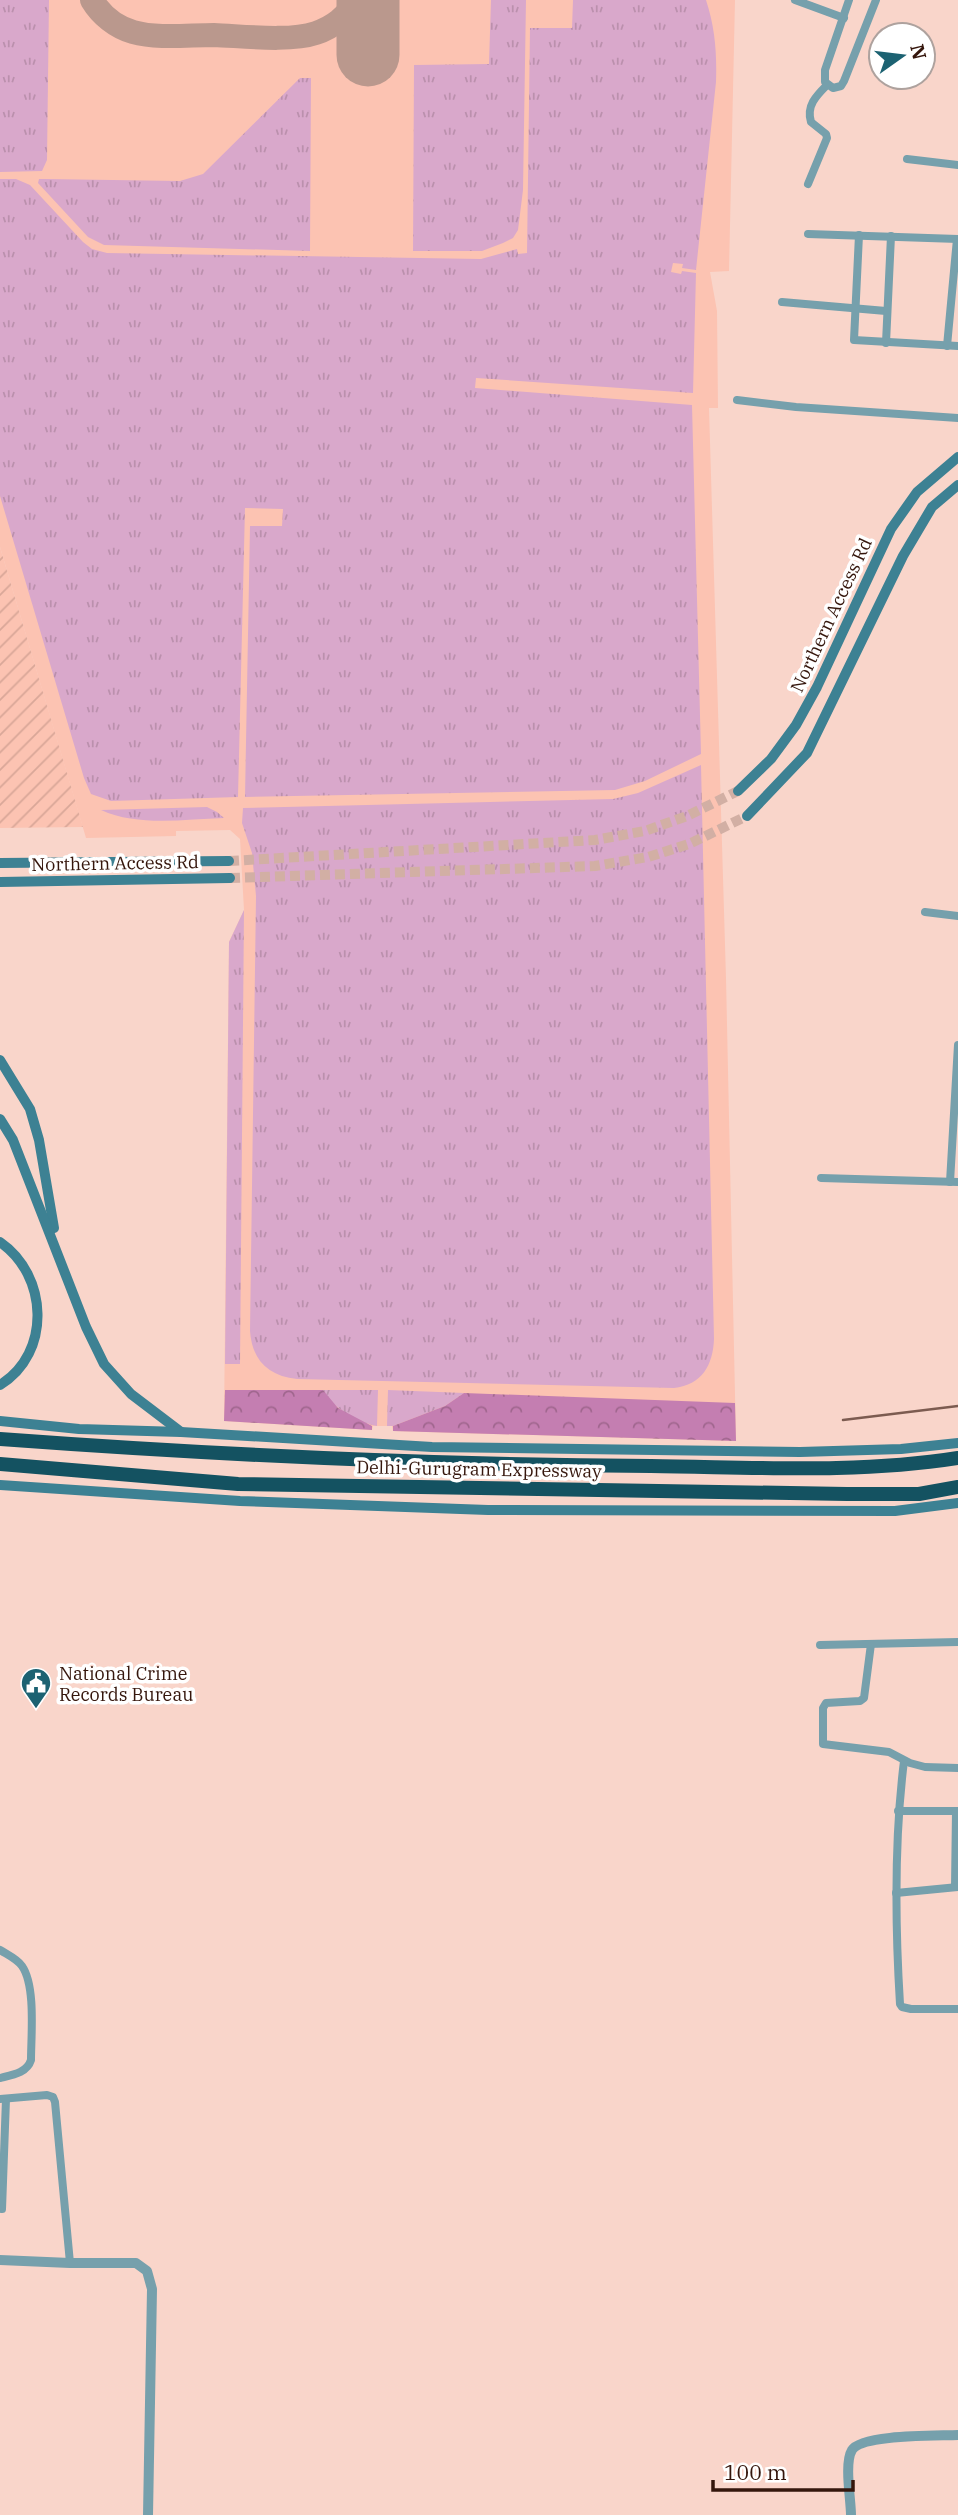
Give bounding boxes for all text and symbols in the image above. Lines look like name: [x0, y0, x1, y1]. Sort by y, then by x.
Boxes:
north arrow: [867, 21, 937, 91]
text: N: [905, 42, 932, 62]
street label: Northern Access Rd: [785, 534, 877, 696]
street label: Northern Access Rd: [31, 850, 199, 876]
street label: Delhi-Gurugram Expressway: [356, 1455, 602, 1483]
place label: National Crime Records Bureau: [59, 1662, 193, 1706]
public building icon: National Crime Records Bureau: [19, 1666, 53, 1710]
scale bar: [713, 2448, 853, 2492]
text: 100 m: [724, 2458, 787, 2486]

